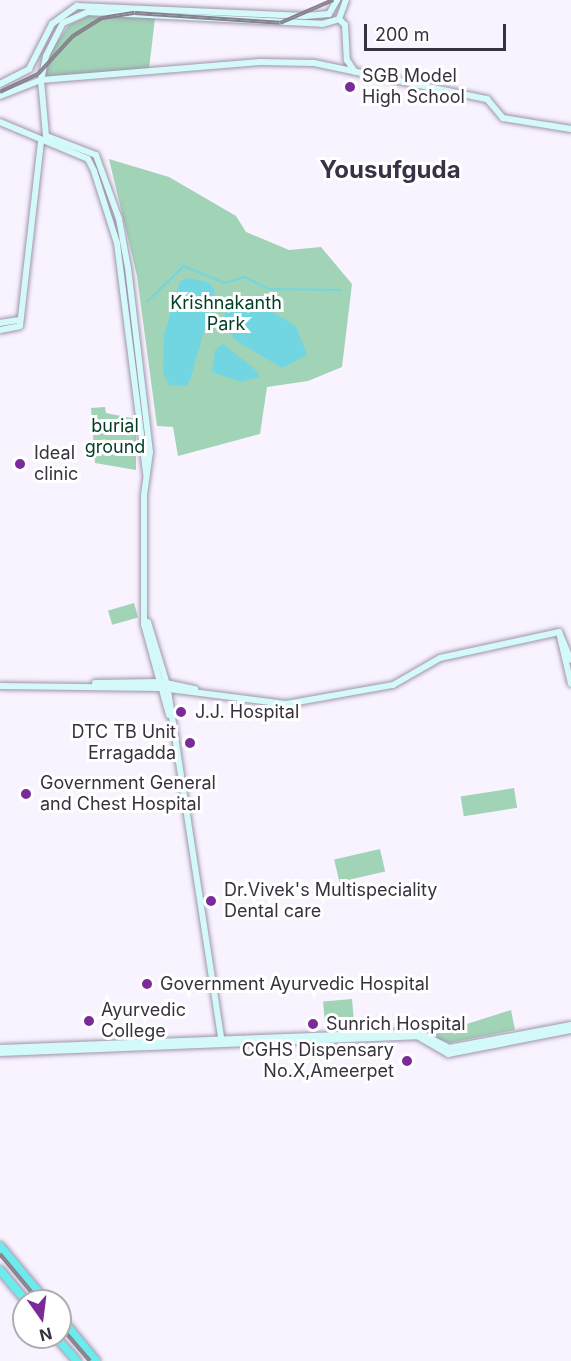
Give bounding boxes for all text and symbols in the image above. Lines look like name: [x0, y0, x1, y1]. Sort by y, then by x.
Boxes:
scale bar: [367, 12, 510, 50]
text: 200 m: [375, 24, 430, 45]
place label: SGB Model High School: [362, 66, 465, 109]
marker: SGB Model High School: [343, 80, 357, 94]
district label: Yousufguda: [319, 156, 461, 184]
park label: Krishnakanth Park: [170, 293, 282, 336]
park label: burial ground: [85, 416, 145, 458]
place label: Ideal clinic: [34, 443, 78, 486]
marker: Ideal clinic: [11, 455, 29, 473]
place label: J.J. Hospital: [195, 701, 299, 723]
marker: J.J. Hospital: [172, 703, 190, 721]
place label: DTC TB Unit Erragadda: [72, 722, 176, 764]
marker: DTC TB Unit Erragadda: [181, 734, 199, 752]
place label: Government General and Chest Hospital: [40, 773, 216, 816]
marker: Government General and Chest Hospital: [17, 785, 35, 803]
place label: Dr.Vivek's Multispeciality Dental care: [224, 880, 437, 922]
marker: Dr.Vivek's Multispeciality Dental care: [202, 892, 220, 910]
place label: Government Ayurvedic Hospital: [160, 973, 429, 995]
marker: Government Ayurvedic Hospital: [138, 975, 156, 993]
place label: Ayurvedic College: [101, 1000, 186, 1042]
place label: Sunrich Hospital: [326, 1013, 466, 1035]
marker: Ayurvedic College: [82, 1014, 96, 1028]
marker: Sunrich Hospital: [304, 1015, 322, 1033]
place label: CGHS Dispensary No.X,Ameerpet: [242, 1040, 394, 1082]
marker: CGHS Dispensary No.X,Ameerpet: [398, 1052, 416, 1070]
north arrow: [12, 1289, 72, 1349]
text: N: [38, 1323, 54, 1346]

